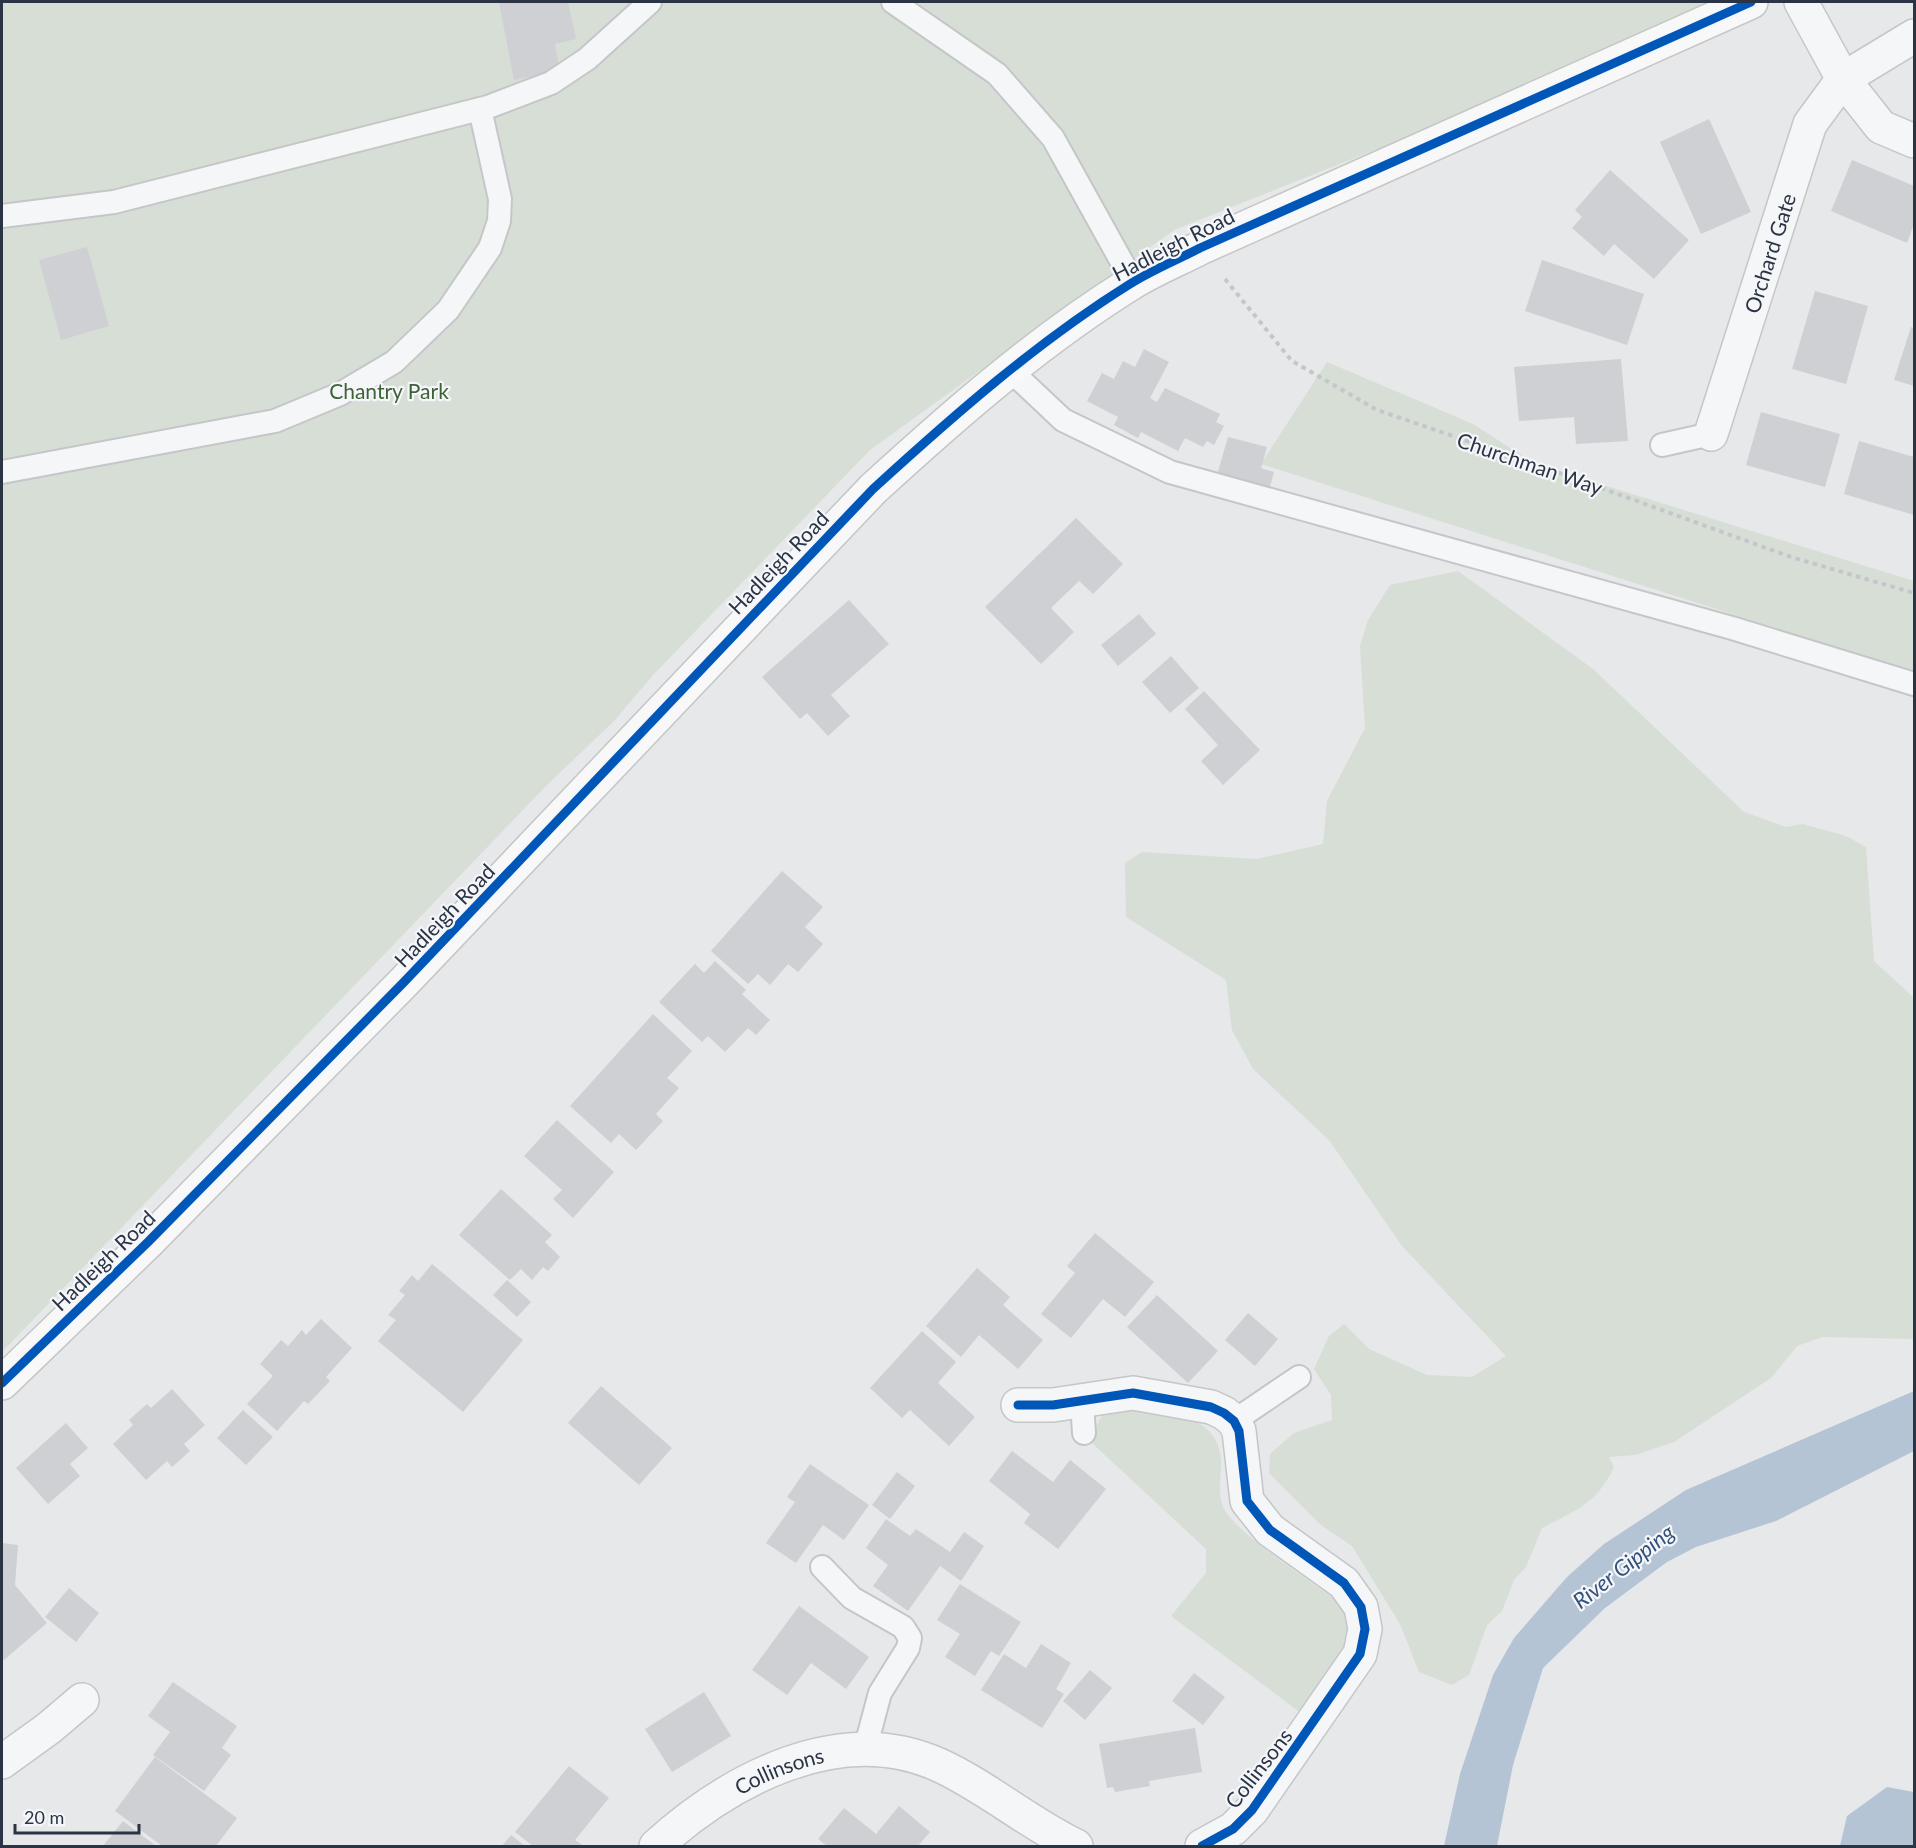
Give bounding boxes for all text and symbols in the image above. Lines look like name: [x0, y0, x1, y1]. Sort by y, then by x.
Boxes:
street label: Orchard Gate: [1738, 190, 1800, 316]
street label: Hadleigh Road: [1108, 203, 1238, 285]
park label: Chantry Park: [329, 378, 449, 403]
street label: Churchman Way: [1454, 426, 1606, 500]
street label: Hadleigh Road: [723, 505, 833, 619]
street label: Hadleigh Road: [389, 858, 499, 972]
street label: Hadleigh Road: [46, 1205, 160, 1315]
water label: River Gipping: [1567, 1518, 1679, 1614]
street label: Collinsons: [1219, 1723, 1297, 1813]
street label: Collinsons: [730, 1742, 826, 1799]
scale bar: [15, 1797, 140, 1835]
text: 20 m: [24, 1806, 64, 1828]

